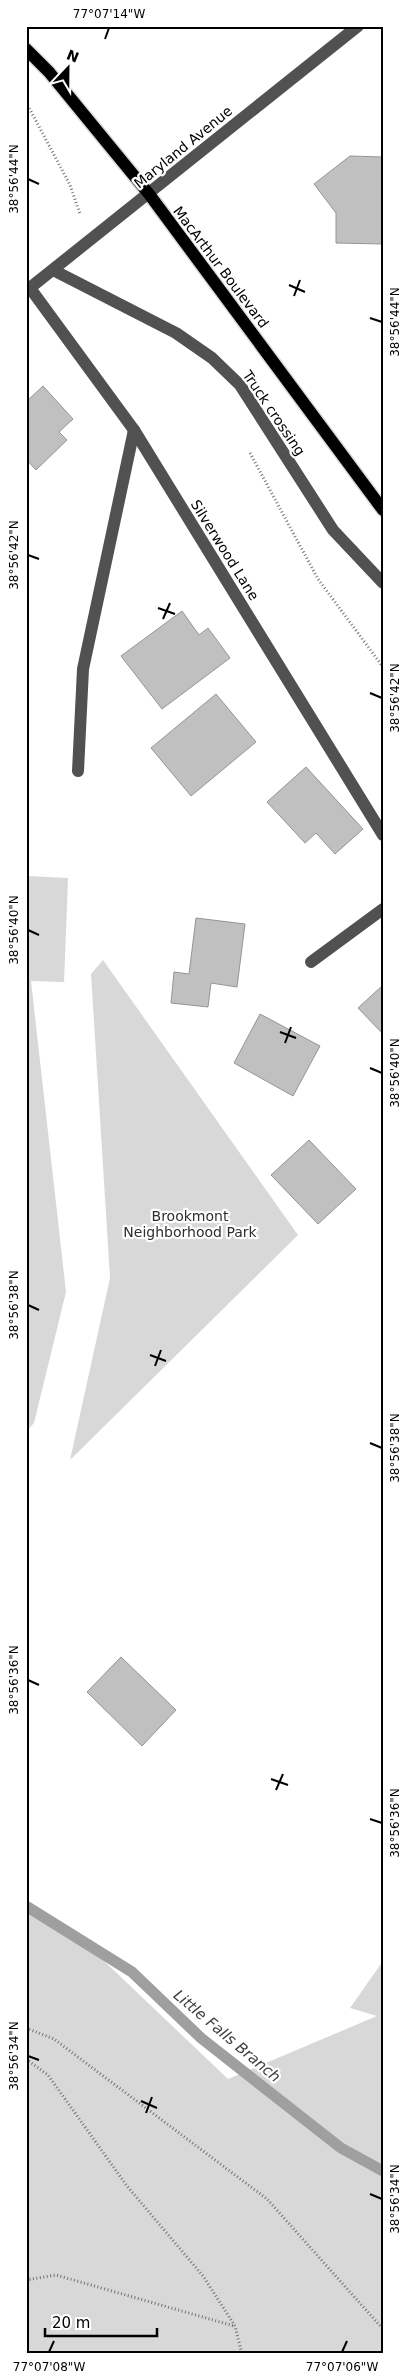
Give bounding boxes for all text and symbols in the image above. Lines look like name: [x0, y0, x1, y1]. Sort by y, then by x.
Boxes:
text: 77°07'14"W: [73, 7, 145, 21]
north arrow: [42, 42, 92, 92]
text: N: [64, 46, 81, 66]
street label: Maryland Avenue: [131, 103, 235, 191]
text: 38°56'44"N: [7, 144, 21, 214]
street label: MacArthur Boulevard: [170, 203, 272, 331]
text: 38°56'44"N: [388, 287, 402, 357]
street label: Truck crossing: [239, 367, 308, 459]
street label: Silverwood Lane: [188, 497, 262, 603]
text: 38°56'42"N: [7, 520, 21, 590]
text: 38°56'42"N: [388, 663, 402, 733]
text: 38°56'40"N: [7, 895, 21, 965]
text: 38°56'40"N: [388, 1038, 402, 1108]
park label: Brookmont Neighborhood Park: [123, 1208, 258, 1240]
text: 38°56'38"N: [7, 1270, 21, 1340]
text: 38°56'38"N: [388, 1413, 402, 1483]
text: 38°56'36"N: [7, 1645, 21, 1715]
text: 38°56'36"N: [388, 1788, 402, 1858]
water label: Little Falls Branch: [170, 1986, 284, 2086]
text: 38°56'34"N: [7, 2021, 21, 2091]
text: 38°56'34"N: [388, 2164, 402, 2234]
scale bar: [45, 2305, 158, 2337]
text: 20 m: [52, 2314, 90, 2332]
text: 77°07'08"W: [13, 2360, 85, 2374]
text: 77°07'06"W: [306, 2360, 378, 2374]

